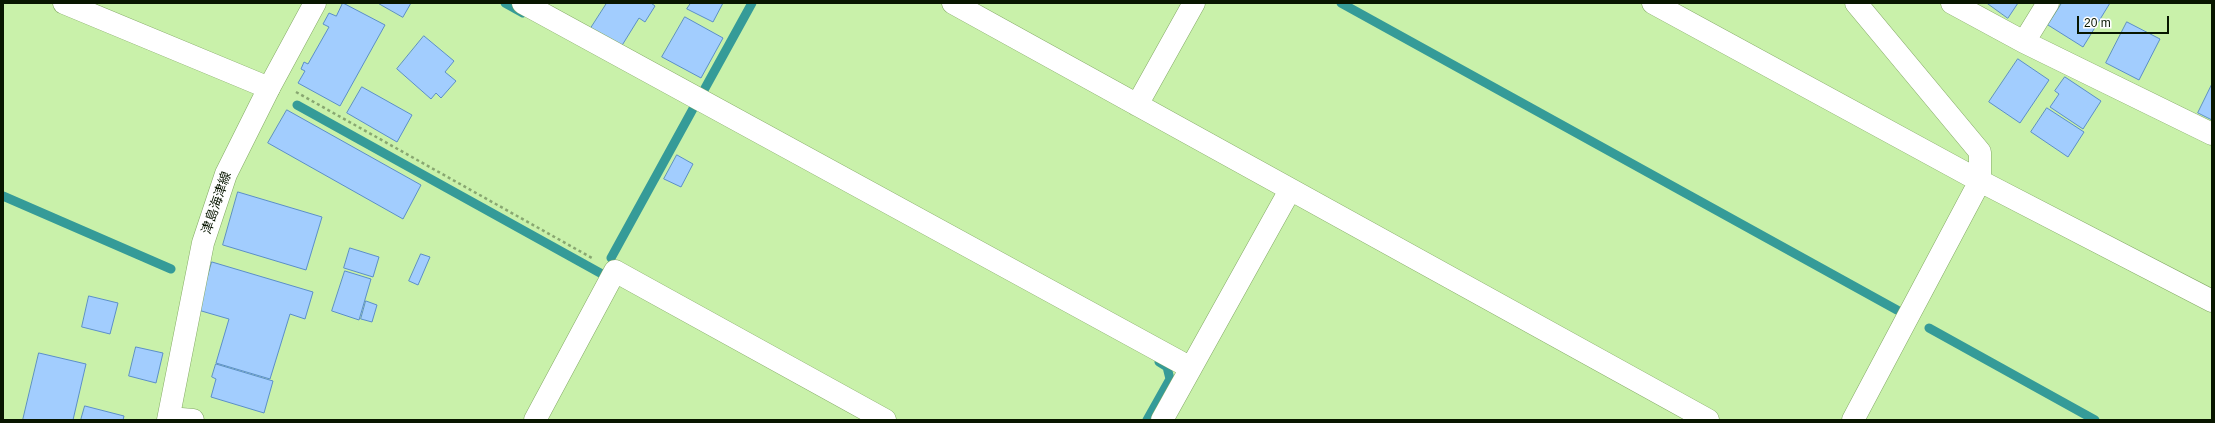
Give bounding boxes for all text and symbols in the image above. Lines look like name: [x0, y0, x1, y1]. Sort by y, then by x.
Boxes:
scale bar: [2079, 8, 2171, 34]
text: 20 m: [2084, 16, 2111, 30]
street label: 津島海津線: [199, 170, 235, 236]

